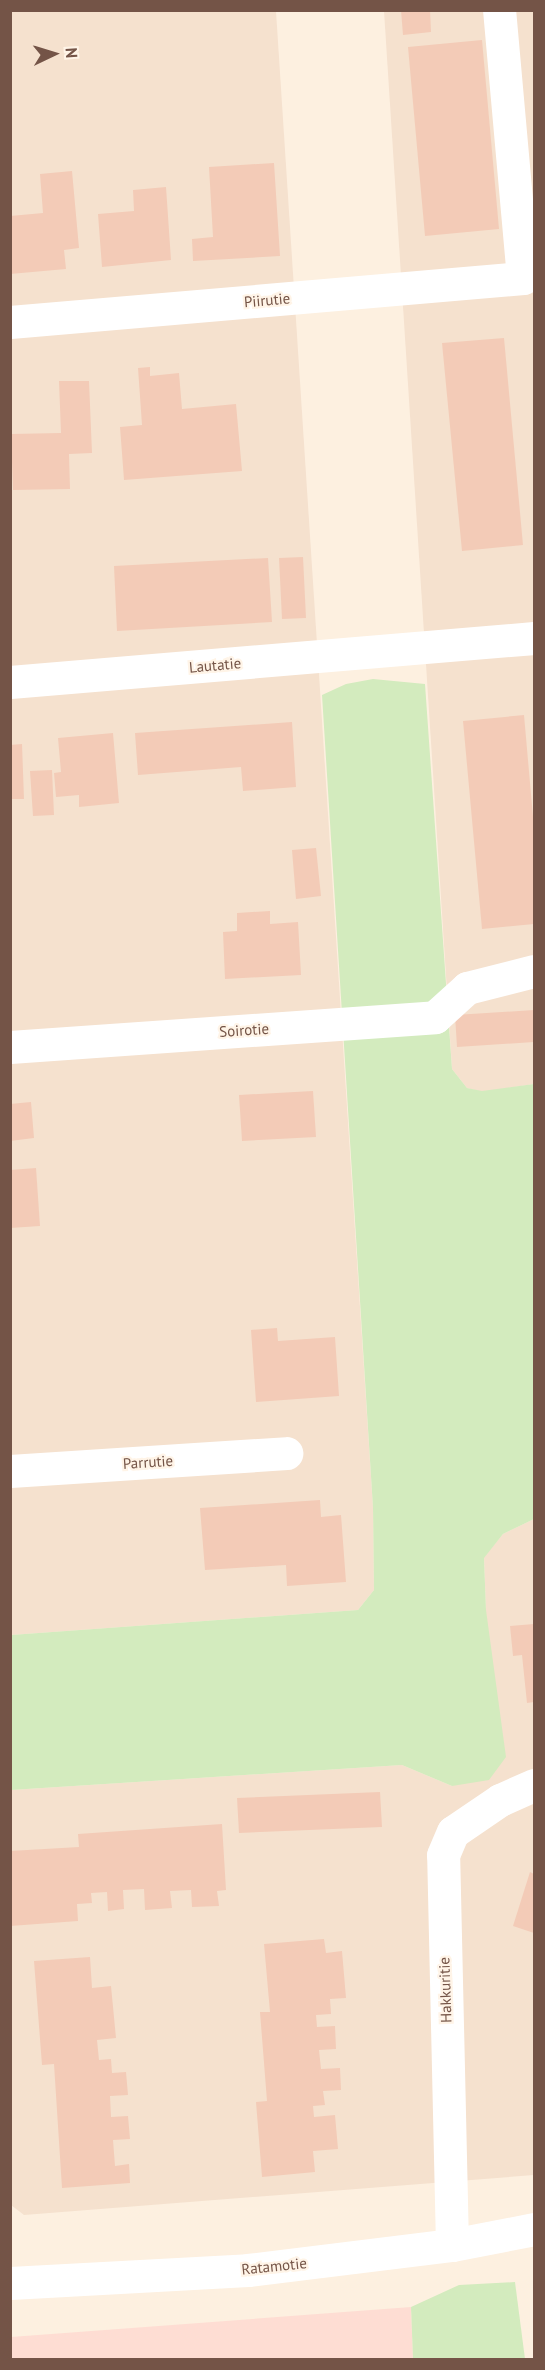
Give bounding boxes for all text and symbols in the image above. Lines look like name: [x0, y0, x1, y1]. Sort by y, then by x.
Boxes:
north arrow: [24, 24, 84, 84]
text: N: [62, 47, 82, 59]
street label: Piirutie: [243, 289, 291, 311]
street label: Lautatie: [188, 654, 242, 676]
street label: Soirotie: [218, 1019, 270, 1041]
street label: Parrutie: [122, 1451, 174, 1473]
street label: Hakkuritie: [435, 1957, 455, 2023]
street label: Ratamotie: [240, 2254, 308, 2278]

